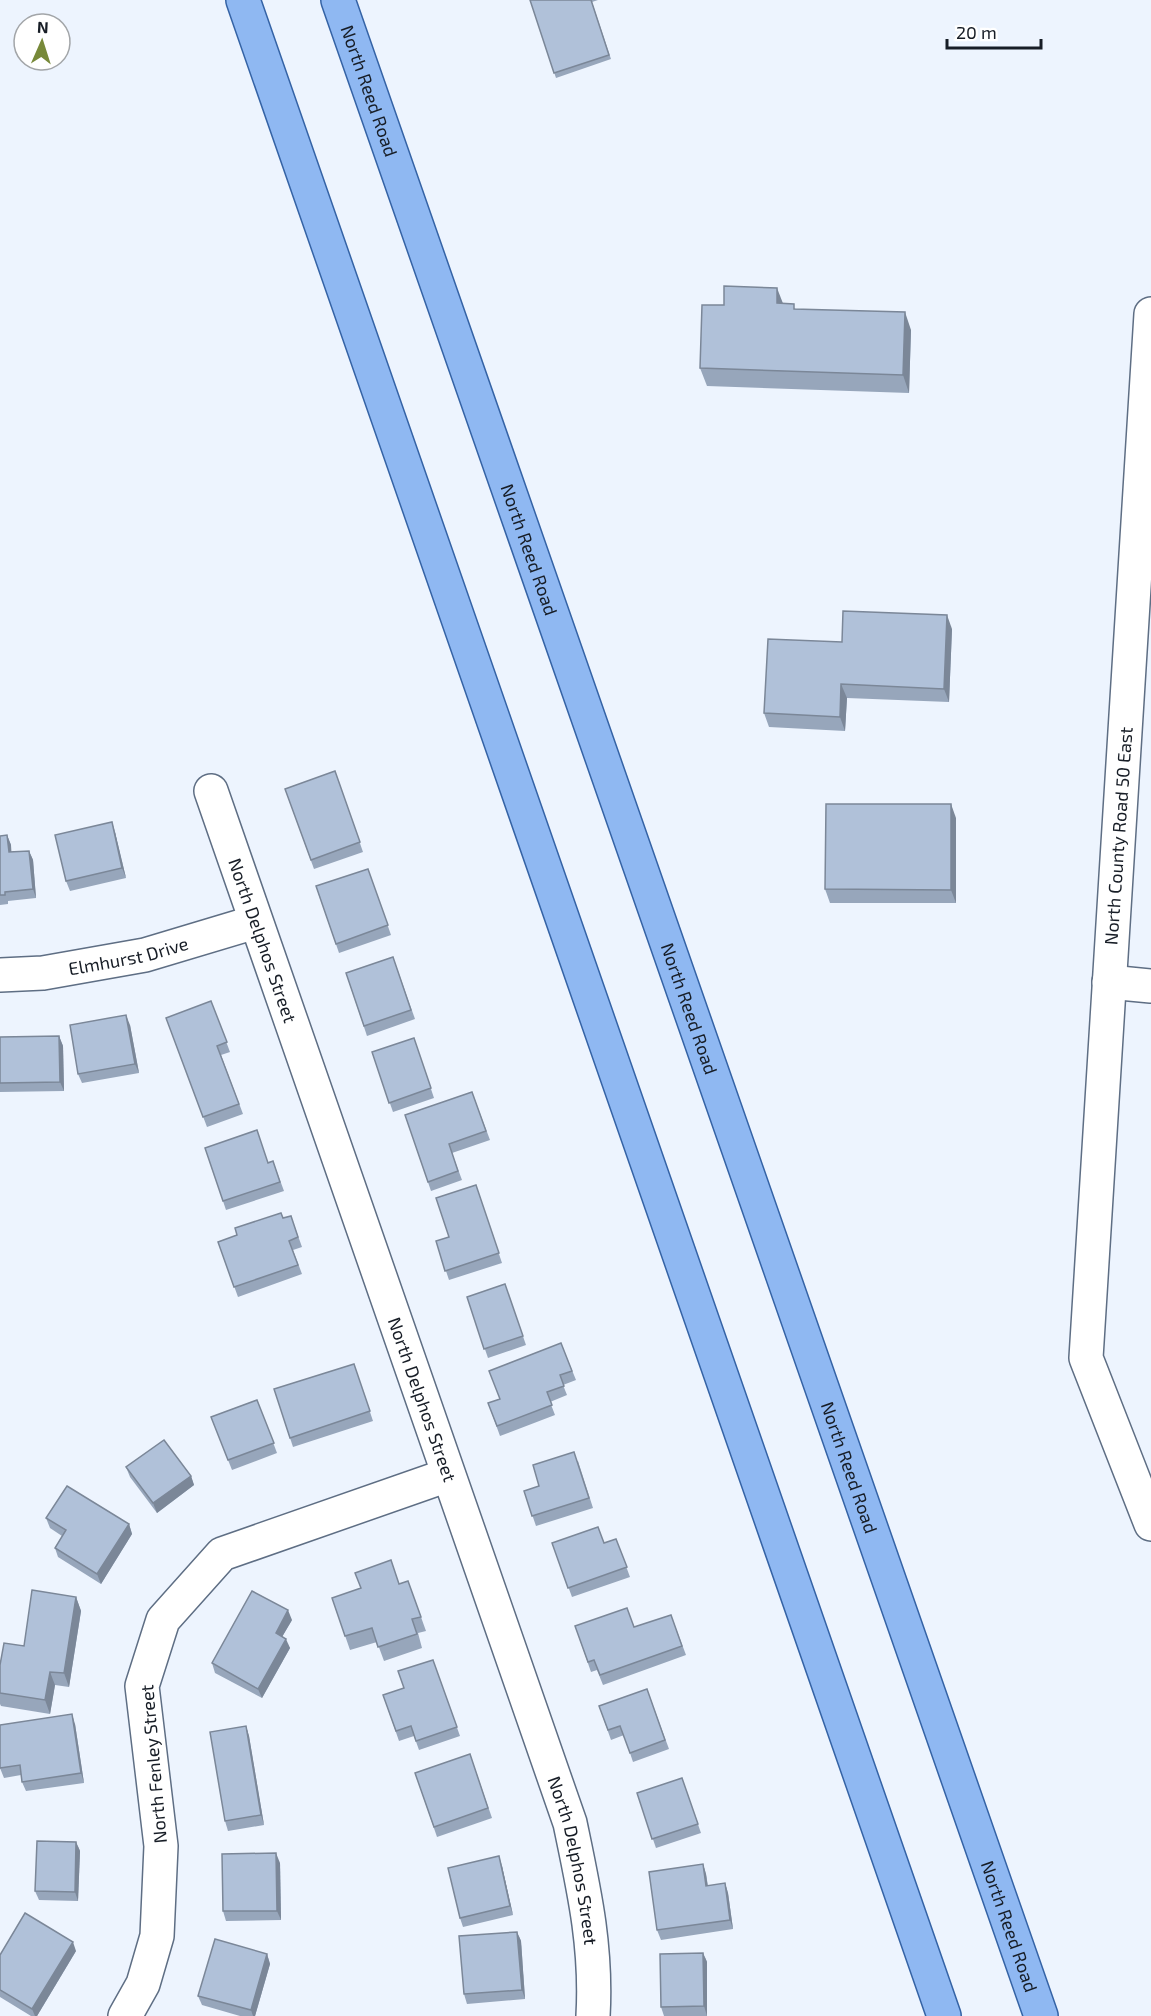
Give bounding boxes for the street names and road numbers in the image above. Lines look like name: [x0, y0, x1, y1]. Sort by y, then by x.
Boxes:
street label: North Reed Road: [337, 22, 403, 159]
street label: North Reed Road: [497, 481, 563, 618]
street label: North County Road 50 East: [1099, 726, 1137, 946]
street label: North Delphos Street: [224, 855, 302, 1026]
street label: Elmhurst Drive: [67, 932, 191, 979]
street label: North Reed Road: [657, 940, 723, 1077]
street label: North Delphos Street: [384, 1314, 461, 1485]
street label: North Reed Road: [817, 1399, 883, 1536]
street label: North Fenley Street: [135, 1684, 171, 1844]
street label: North Delphos Street: [543, 1773, 602, 1946]
street label: North Reed Road: [977, 1858, 1043, 1995]

